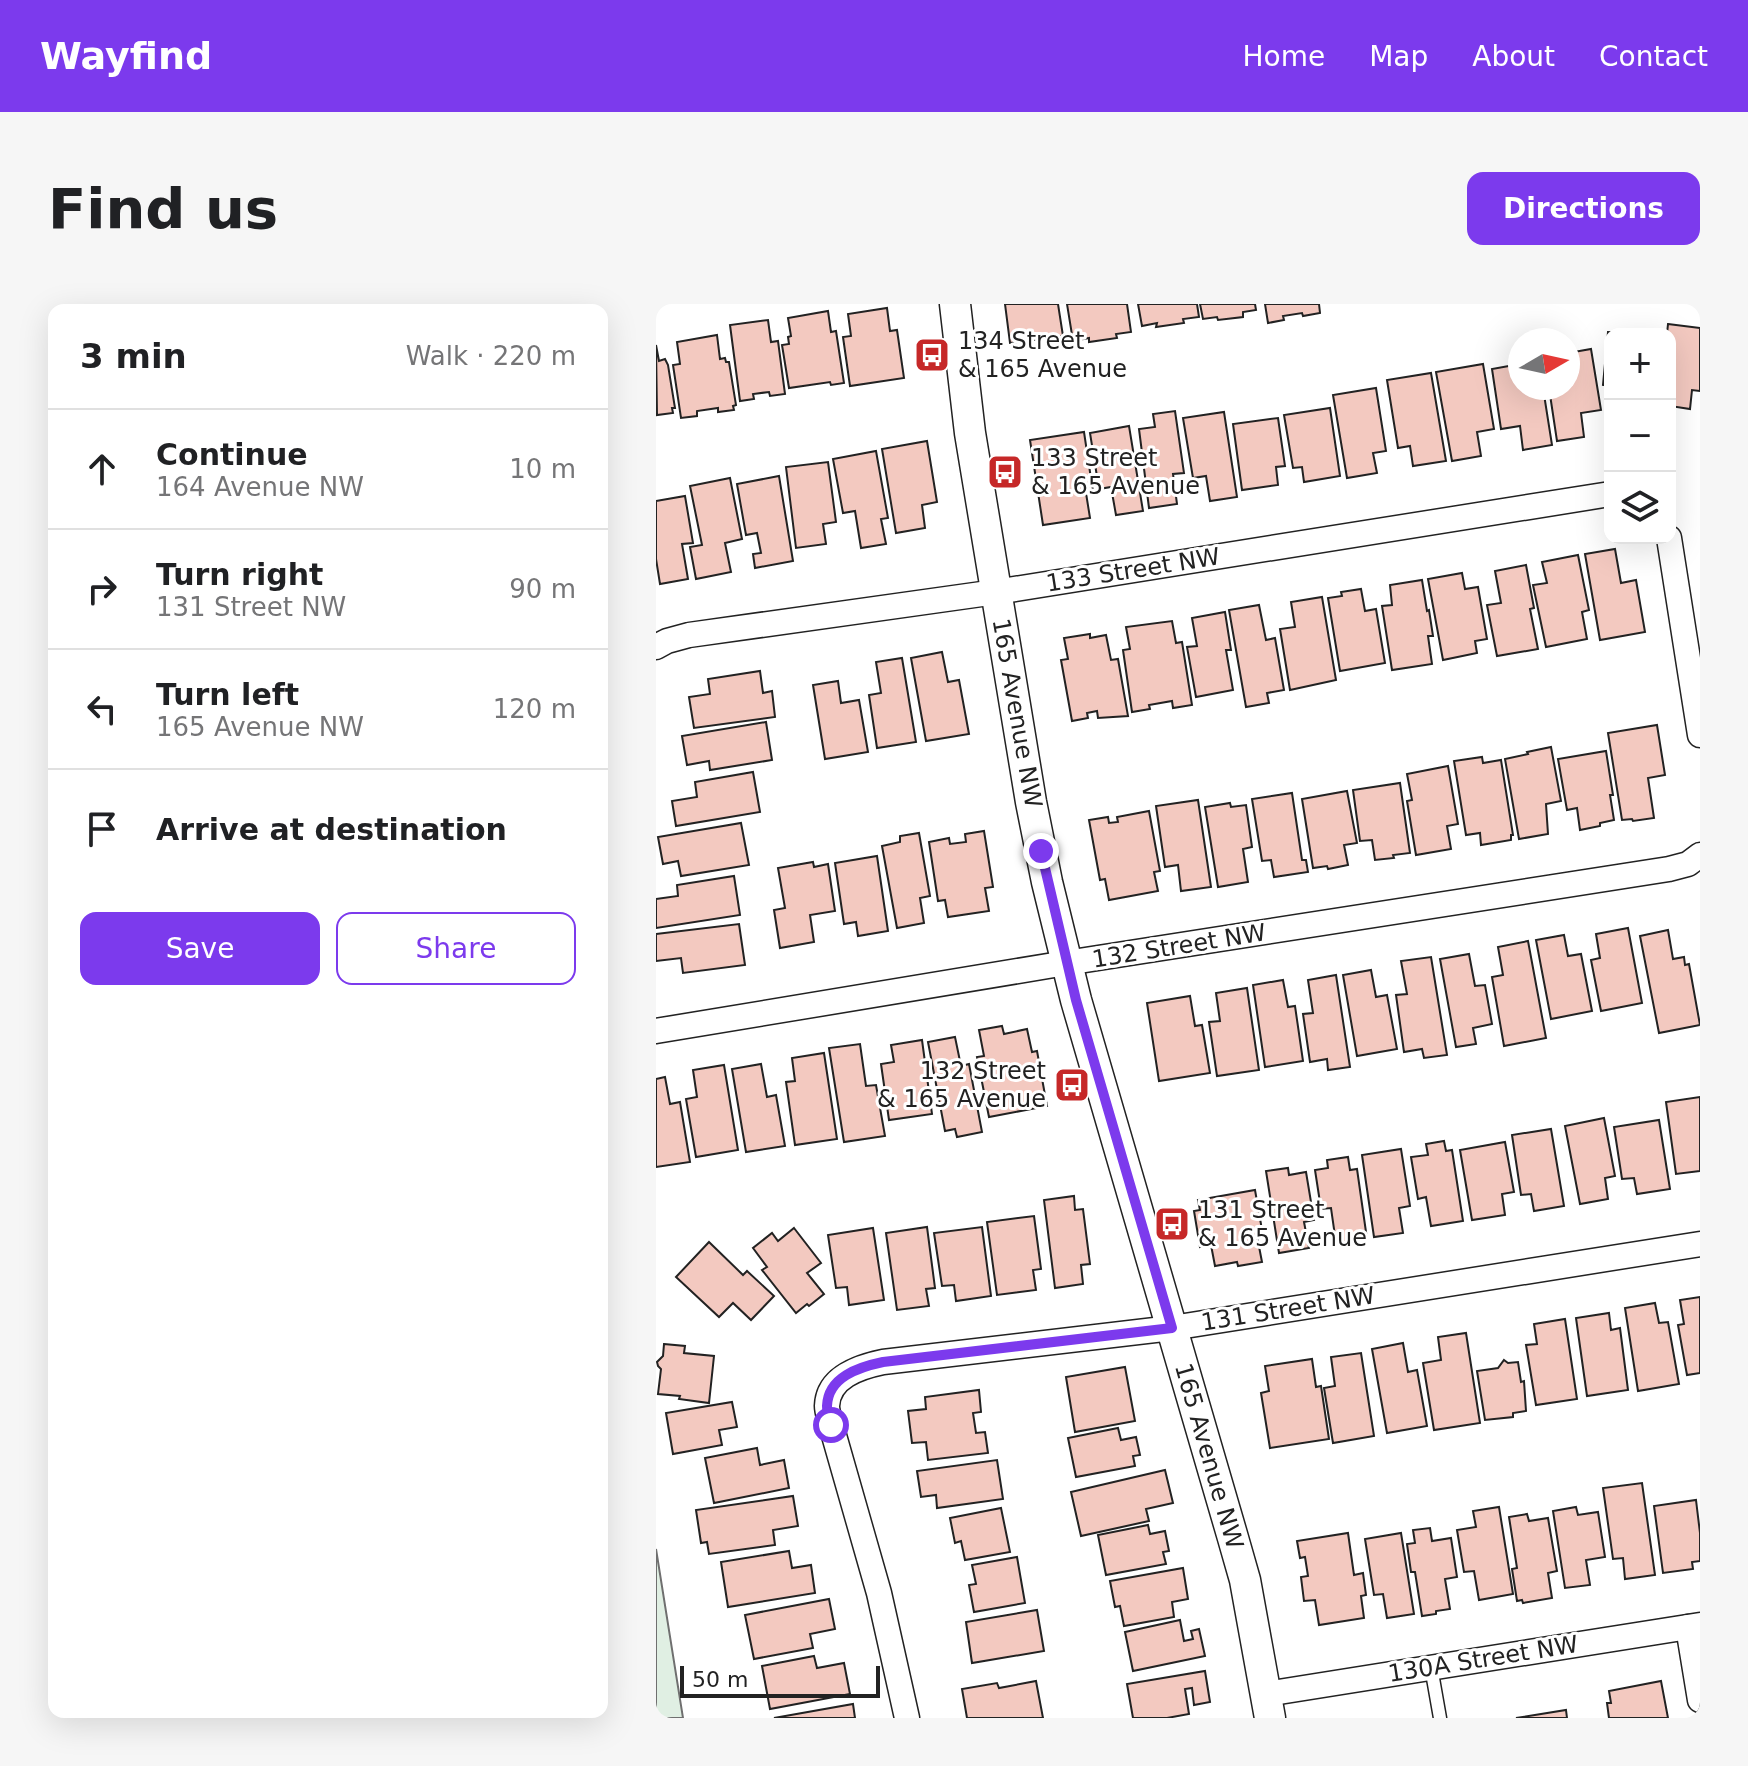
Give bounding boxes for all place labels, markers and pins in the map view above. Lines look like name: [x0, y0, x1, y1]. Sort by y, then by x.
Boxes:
place label: 134 Street & 165 Avenue: [958, 327, 1127, 383]
bus stop icon: 134 Street & 165 Avenue: [913, 336, 951, 374]
place label: 133 Street & 165 Avenue: [1031, 444, 1200, 500]
bus stop icon: 133 Street & 165 Avenue: [986, 453, 1024, 491]
place label: 132 Street & 165 Avenue: [877, 1057, 1046, 1113]
bus stop icon: 132 Street & 165 Avenue: [1053, 1066, 1091, 1104]
place label: 131 Street & 165 Avenue: [1198, 1196, 1367, 1252]
bus stop icon: 131 Street & 165 Avenue: [1153, 1205, 1191, 1243]

